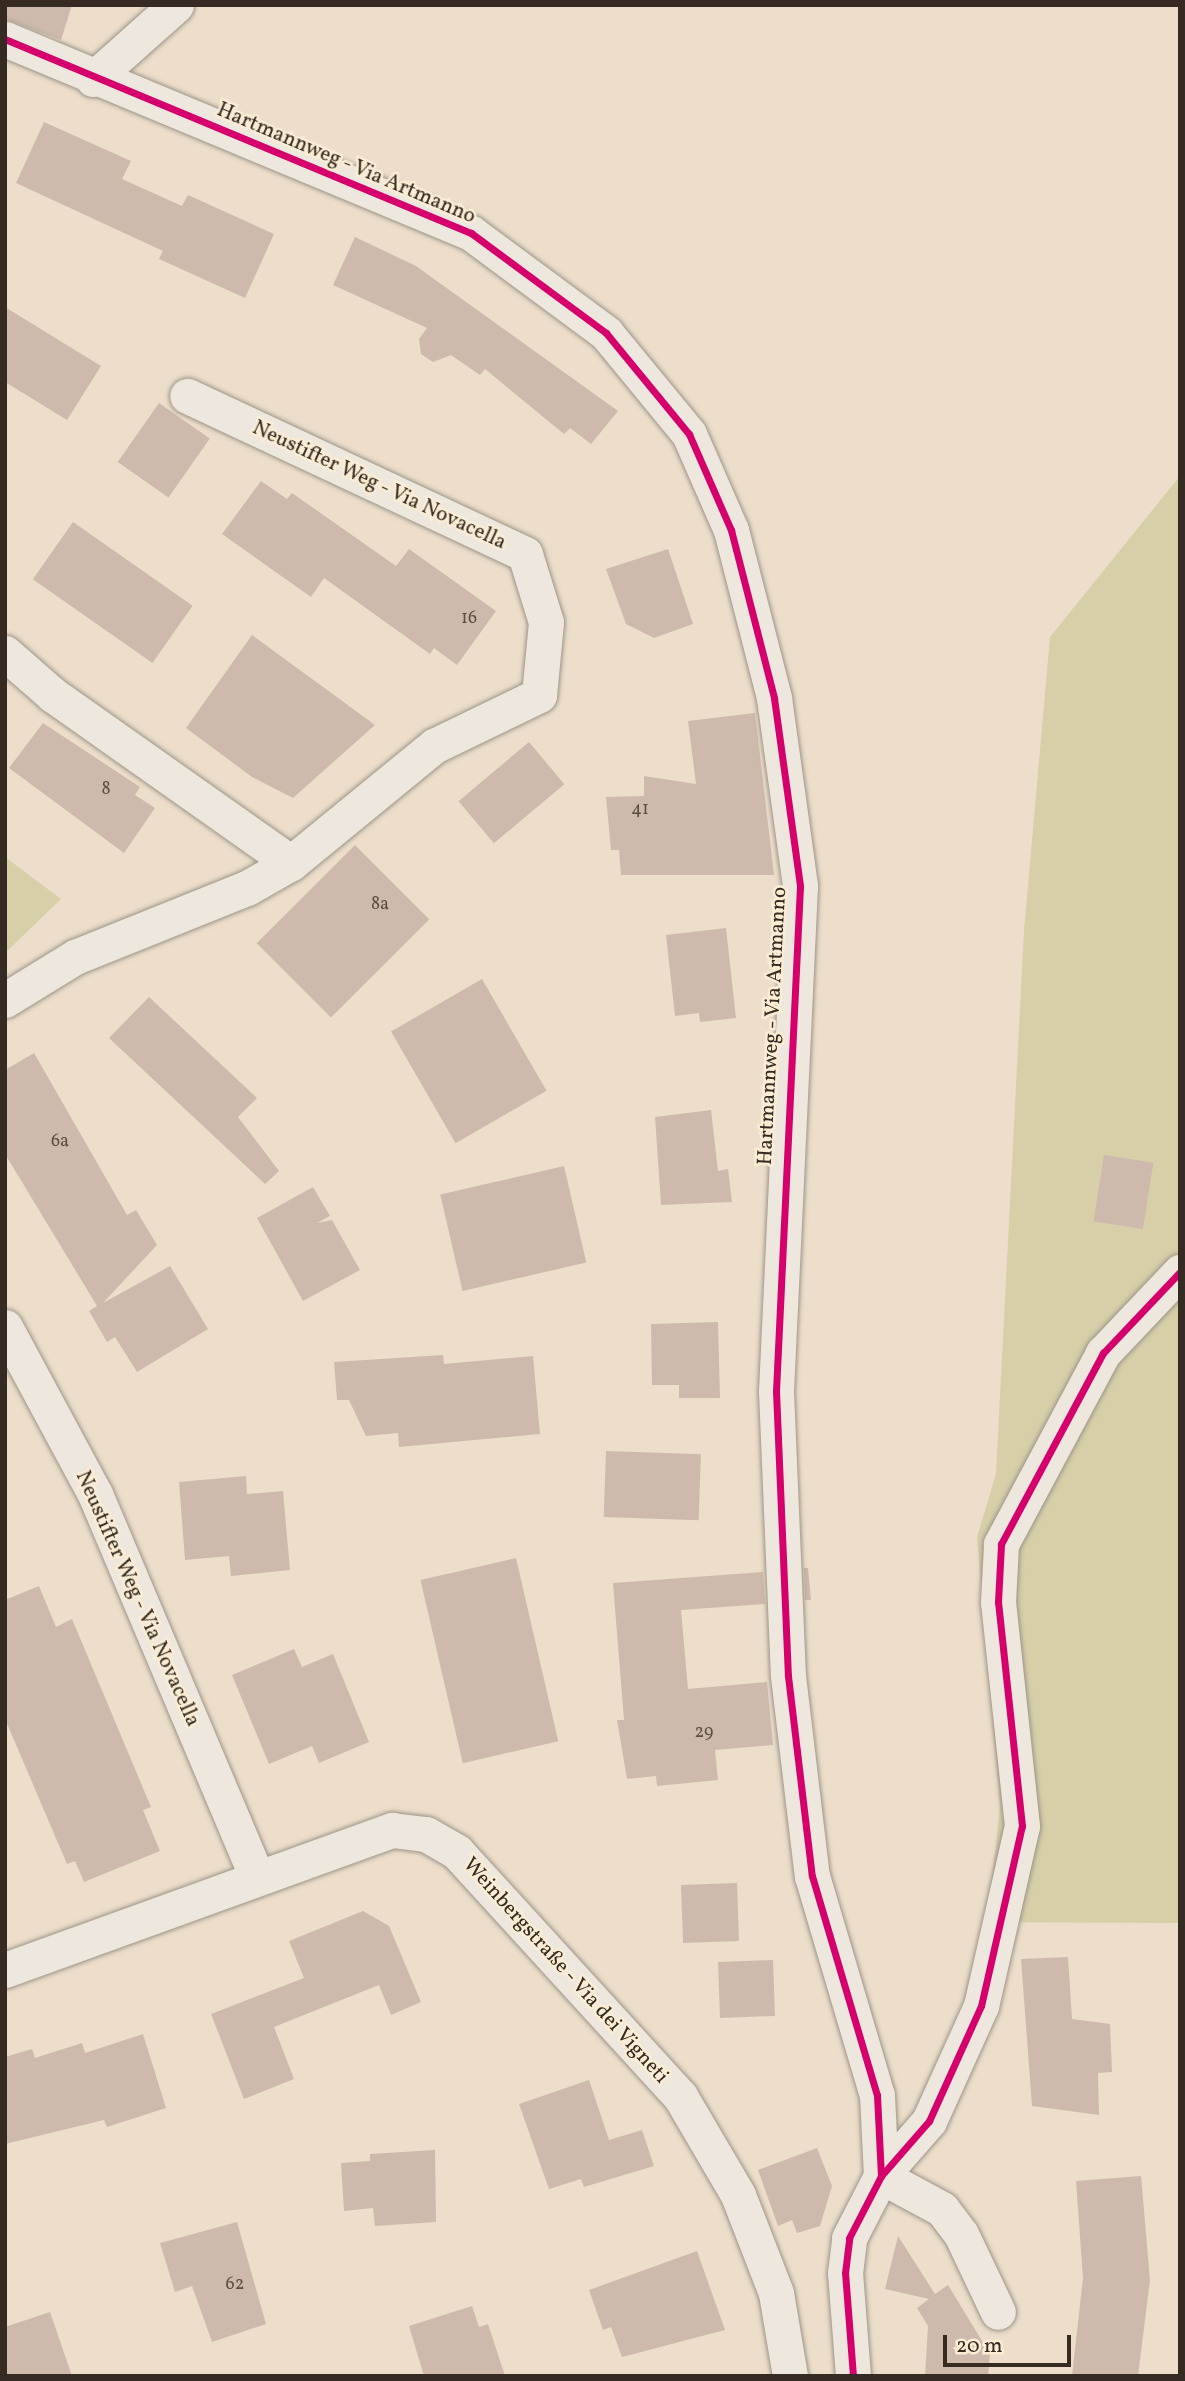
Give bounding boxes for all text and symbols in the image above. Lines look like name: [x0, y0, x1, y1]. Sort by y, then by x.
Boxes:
street label: Hartmannweg - Via Artmanno: [212, 98, 480, 230]
street label: Neustifter Weg - Via Novacella: [247, 416, 511, 556]
house number: 16: [461, 608, 477, 630]
house number: 8: [101, 779, 111, 801]
house number: 41: [631, 799, 649, 821]
street label: Hartmannweg - Via Artmanno: [753, 885, 793, 1167]
house number: 8a: [371, 894, 389, 916]
house number: 6a: [51, 1131, 69, 1153]
street label: Neustifter Weg - Via Novacella: [69, 1466, 205, 1732]
house number: 29: [695, 1722, 713, 1744]
street label: Weinbergstraße - Via dei Vigneti: [456, 1852, 674, 2090]
house number: 62: [226, 2274, 244, 2296]
scale bar: [947, 2322, 1075, 2366]
text: 20 m: [956, 2332, 1002, 2361]

